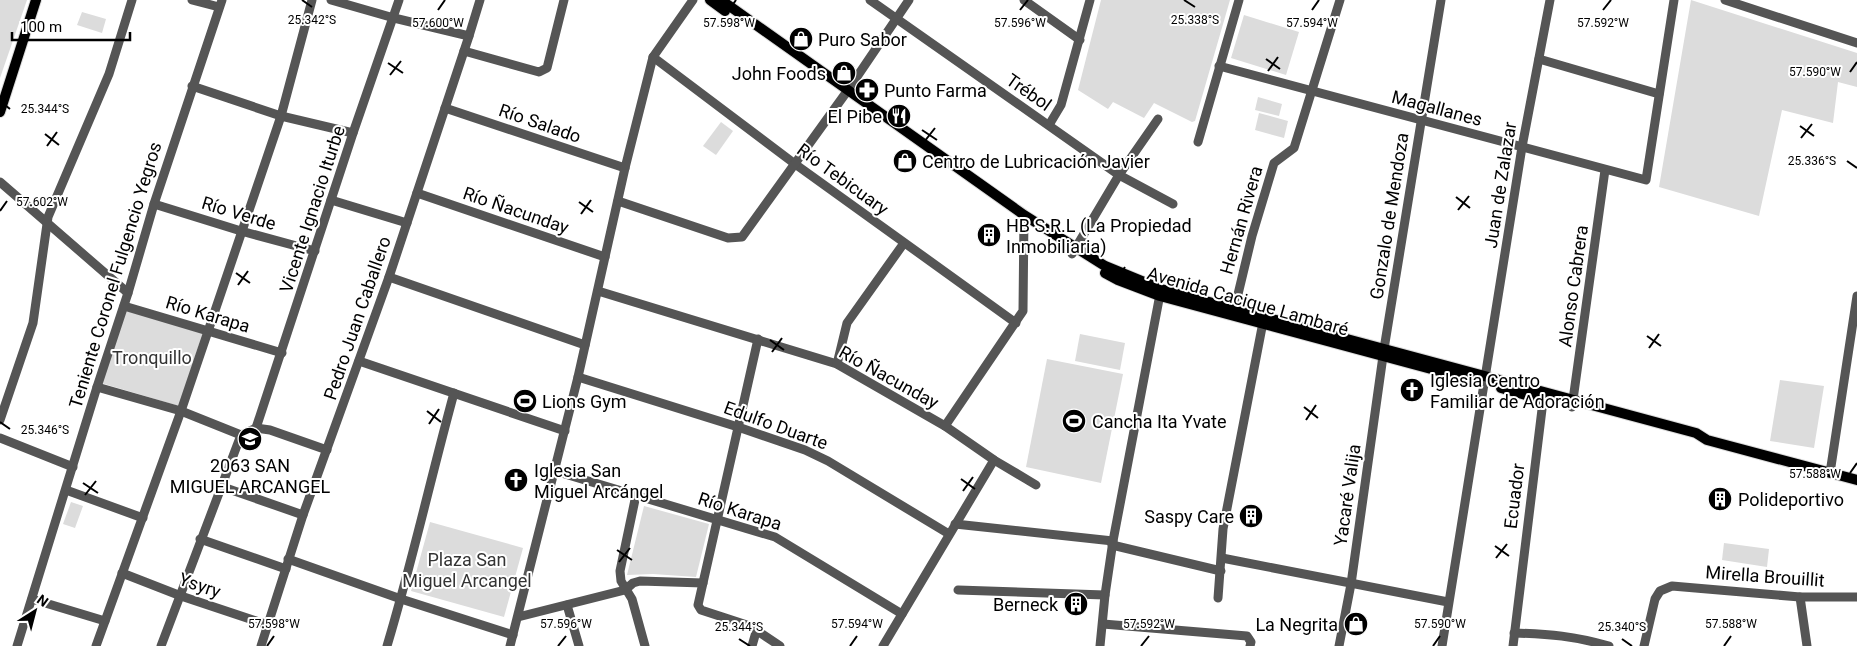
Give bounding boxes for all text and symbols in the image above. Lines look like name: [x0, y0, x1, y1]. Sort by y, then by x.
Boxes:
scale bar: [12, 10, 130, 42]
text: 25.342°S: [288, 13, 336, 27]
text: 25.338°S: [1171, 13, 1219, 27]
text: 57.600°W: [412, 16, 464, 30]
text: 57.598°W: [703, 16, 755, 30]
text: 57.596°W: [994, 16, 1046, 30]
text: 57.594°W: [1286, 16, 1338, 30]
text: 57.592°W: [1577, 16, 1629, 30]
text: 100 m: [20, 18, 62, 36]
shop icon: Puro Sabor: [788, 26, 814, 52]
place label: Puro Sabor: [818, 29, 907, 50]
shop icon: John Foods: [831, 60, 857, 86]
place label: John Foods: [732, 63, 826, 84]
text: 57.590°W: [1789, 65, 1841, 79]
street label: Trébol: [1002, 69, 1056, 115]
pharmacy icon: Punto Farma: [854, 77, 880, 103]
place label: Punto Farma: [884, 80, 987, 101]
street label: Magallanes: [1389, 86, 1485, 130]
street label: Río Salado: [496, 99, 584, 147]
text: 25.344°S: [21, 102, 69, 116]
restaurant icon: El Pibe: [886, 103, 912, 129]
place label: El Pibe: [828, 106, 882, 127]
street label: Juan de Zalazar: [1480, 120, 1520, 250]
street label: Vicente Ignacio Iturbe: [275, 123, 349, 295]
street label: Gonzalo de Mendoza: [1365, 131, 1413, 301]
street label: Teniente Coronel Fulgencio Yegros: [64, 139, 166, 411]
street label: Río Tebicuary: [793, 139, 893, 219]
shop icon: Centro de Lubricación Javier: [892, 148, 918, 174]
place label: Centro de Lubricación Javier: [922, 151, 1150, 172]
text: 25.336°S: [1788, 154, 1836, 168]
street label: Hernán Rivera: [1216, 163, 1266, 277]
street label: Río Ñacunday: [460, 182, 572, 238]
street label: Río Verde: [199, 192, 279, 234]
text: 57.602°W: [16, 195, 68, 209]
place label: HB S.R.L (La Propiedad Inmobiliaria): [1006, 215, 1192, 258]
building icon: HB S.R.L (La Propiedad Inmobiliaria): [976, 222, 1002, 248]
street label: Alonso Cabrera: [1554, 224, 1592, 348]
street label: Pedro Juan Caballero: [319, 233, 395, 403]
street label: Avenida Cacique Lambaré: [1145, 262, 1351, 340]
street label: Río Karapa: [163, 291, 253, 337]
street label: Río Ñacunday: [836, 341, 943, 413]
park label: Tronquillo: [112, 347, 192, 368]
place label: Iglesia Centro Familiar de Adoración: [1430, 370, 1605, 412]
church icon: Iglesia Centro Familiar de Adoración: [1399, 377, 1425, 403]
sports icon: Lions Gym: [512, 388, 538, 414]
place label: Lions Gym: [542, 391, 627, 412]
street label: Edulfo Duarte: [721, 396, 831, 454]
sports icon: Cancha Ita Yvate: [1061, 408, 1087, 434]
place label: Cancha Ita Yvate: [1092, 411, 1227, 432]
text: 25.346°S: [21, 423, 69, 437]
school or university icon: 2063 SAN MIGUEL ARCANGEL: [237, 426, 263, 452]
street label: Yacaré Valija: [1329, 443, 1365, 547]
place label: 2063 SAN MIGUEL ARCANGEL: [170, 455, 330, 497]
place label: Iglesia San Miguel Arcángel: [534, 460, 663, 502]
street label: Ecuador: [1500, 462, 1528, 530]
church icon: Iglesia San Miguel Arcángel: [503, 467, 529, 493]
text: 57.588°W: [1789, 467, 1841, 481]
building icon: Polideportivo: [1707, 486, 1733, 512]
street label: Río Karapa: [695, 488, 785, 534]
place label: Polideportivo: [1738, 489, 1844, 510]
building icon: Saspy Care: [1238, 503, 1264, 529]
place label: Saspy Care: [1144, 506, 1234, 527]
park label: Plaza San Miguel Arcangel: [402, 549, 532, 591]
street label: Mirella Brouillit: [1705, 561, 1825, 591]
street label: Ysyry: [176, 568, 224, 602]
north arrow: [10, 586, 60, 636]
text: N: [34, 591, 51, 610]
building icon: Berneck: [1063, 591, 1089, 617]
place label: Berneck: [993, 594, 1059, 615]
shop icon: La Negrita: [1343, 611, 1369, 637]
place label: La Negrita: [1255, 614, 1338, 635]
text: 57.598°W: [248, 617, 300, 631]
text: 57.596°W: [540, 617, 592, 631]
text: 57.594°W: [831, 617, 883, 631]
text: 57.592°W: [1123, 617, 1175, 631]
text: 57.590°W: [1414, 617, 1466, 631]
text: 57.588°W: [1705, 617, 1757, 631]
text: 25.344°S: [715, 620, 763, 634]
text: 25.340°S: [1598, 620, 1646, 634]

